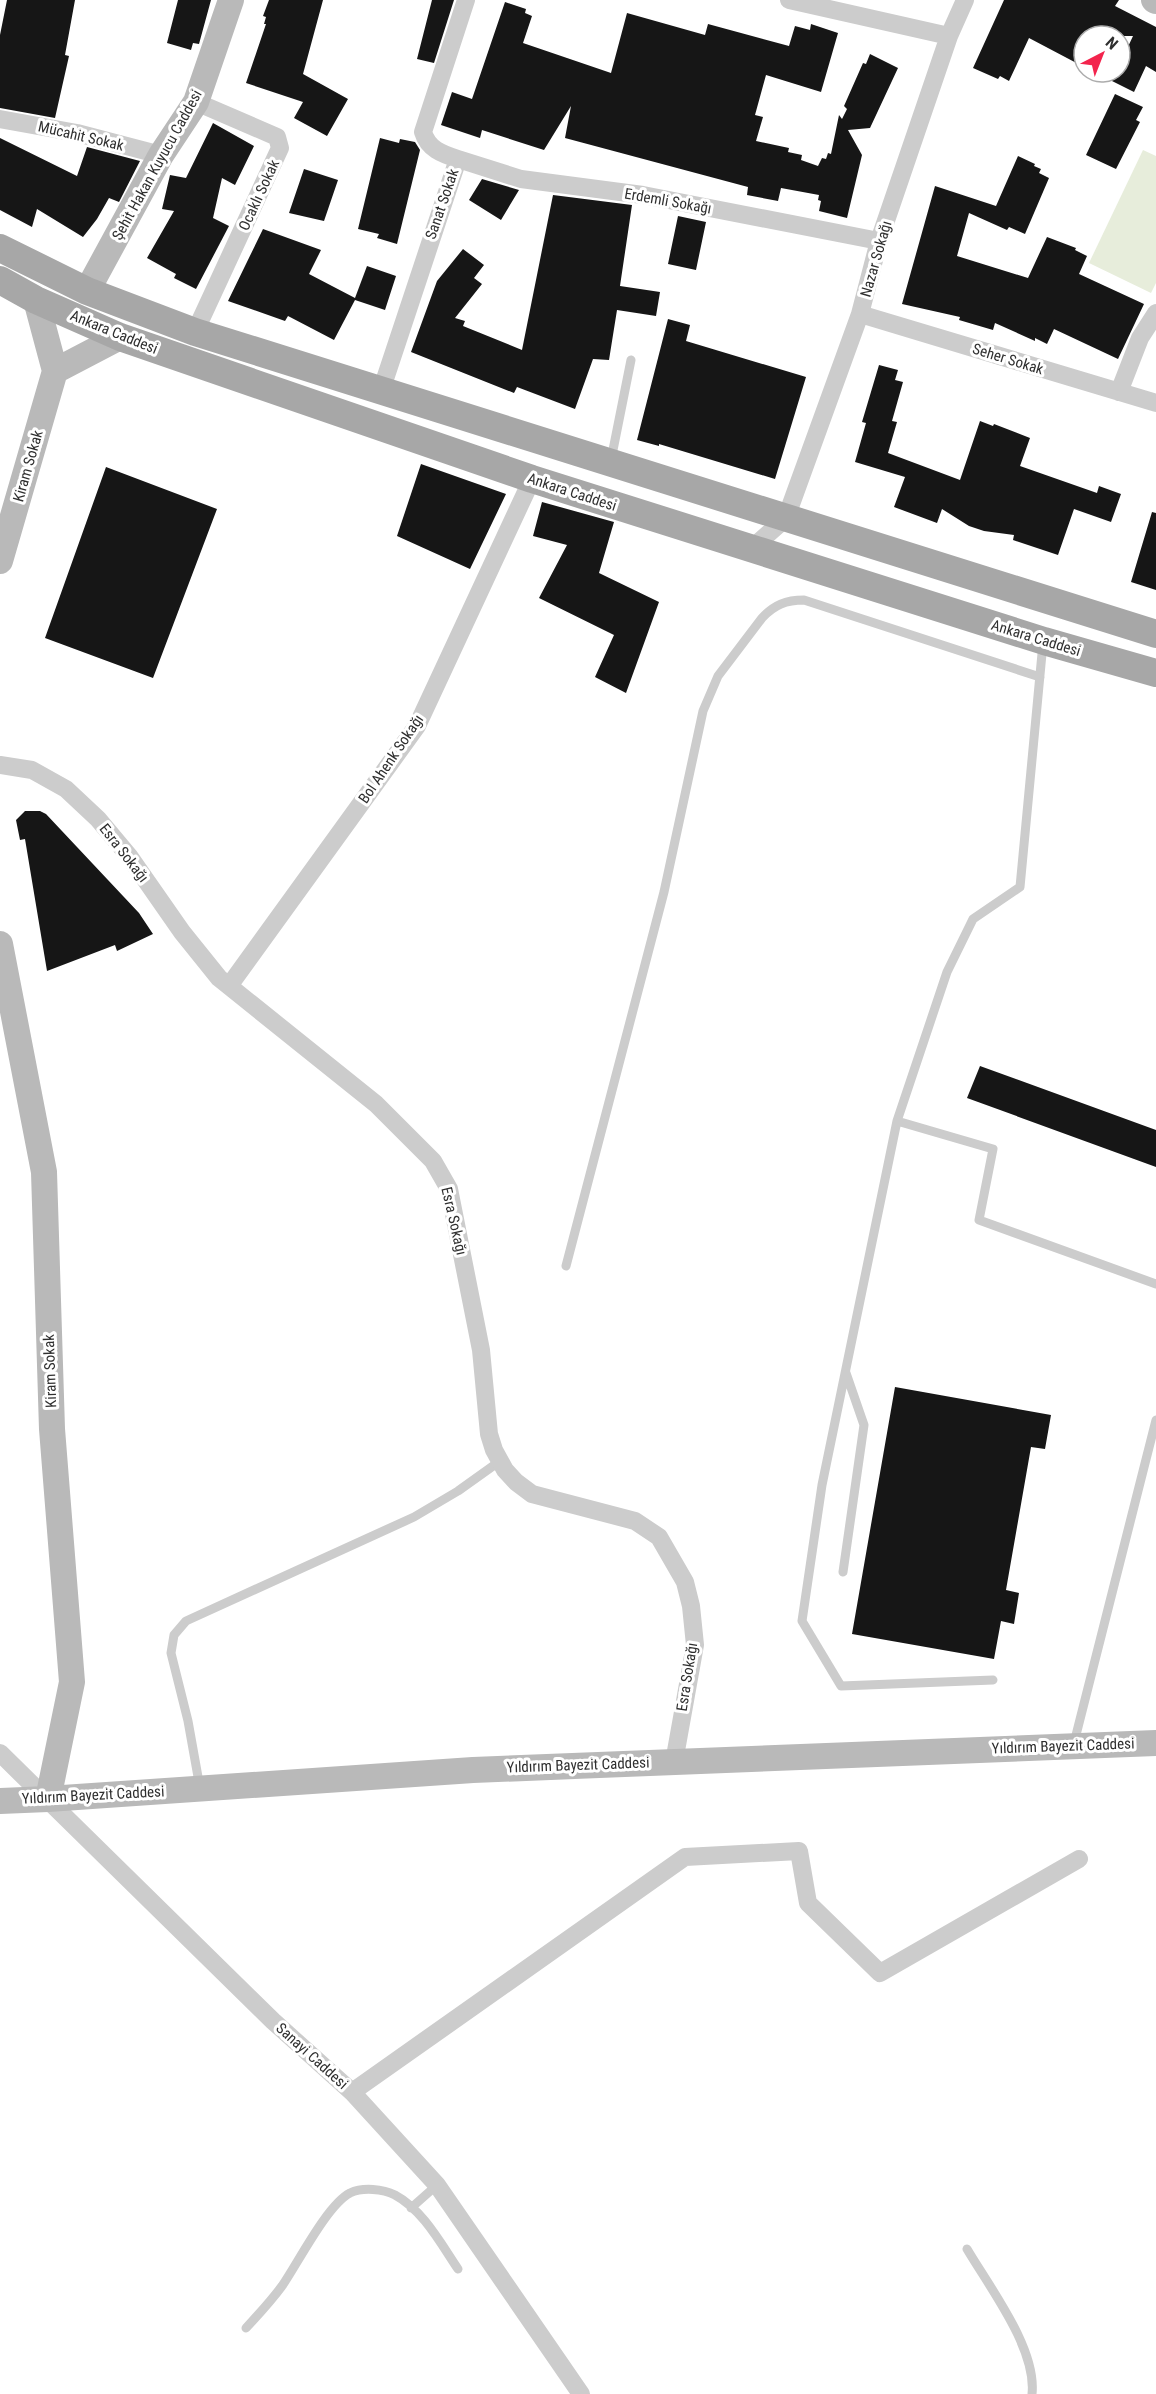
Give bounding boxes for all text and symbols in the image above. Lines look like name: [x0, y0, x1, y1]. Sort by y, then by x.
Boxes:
north arrow: [1072, 24, 1132, 84]
text: N: [1102, 33, 1122, 54]
street label: Şehit Hakan Kuyucu Caddesi: [108, 87, 206, 243]
street label: Mücahit Sokak: [36, 117, 126, 155]
street label: Ocaklı Sokak: [235, 156, 283, 233]
street label: Sanat Sokak: [422, 166, 463, 242]
street label: Erdemli Sokağı: [623, 184, 713, 218]
street label: Nazar Sokağı: [857, 219, 895, 299]
street label: Ankara Caddesi: [68, 306, 160, 358]
street label: Seher Sokak: [970, 340, 1046, 378]
street label: Kiram Sokak: [9, 428, 47, 504]
street label: Ankara Caddesi: [525, 469, 619, 515]
street label: Ankara Caddesi: [989, 616, 1083, 660]
street label: Bol Ahenk Sokağı: [355, 711, 427, 807]
street label: Esra Sokağı: [96, 820, 152, 886]
street label: Esra Sokağı: [437, 1185, 471, 1257]
street label: Kiram Sokak: [40, 1334, 60, 1408]
street label: Esra Sokağı: [673, 1641, 701, 1713]
street label: Yıldırım Bayezit Caddesi: [991, 1735, 1135, 1757]
street label: Yıldırım Bayezit Caddesi: [506, 1754, 650, 1776]
street label: Yıldırım Bayezit Caddesi: [21, 1782, 165, 1808]
street label: Sanayi Caddesi: [272, 2019, 352, 2093]

